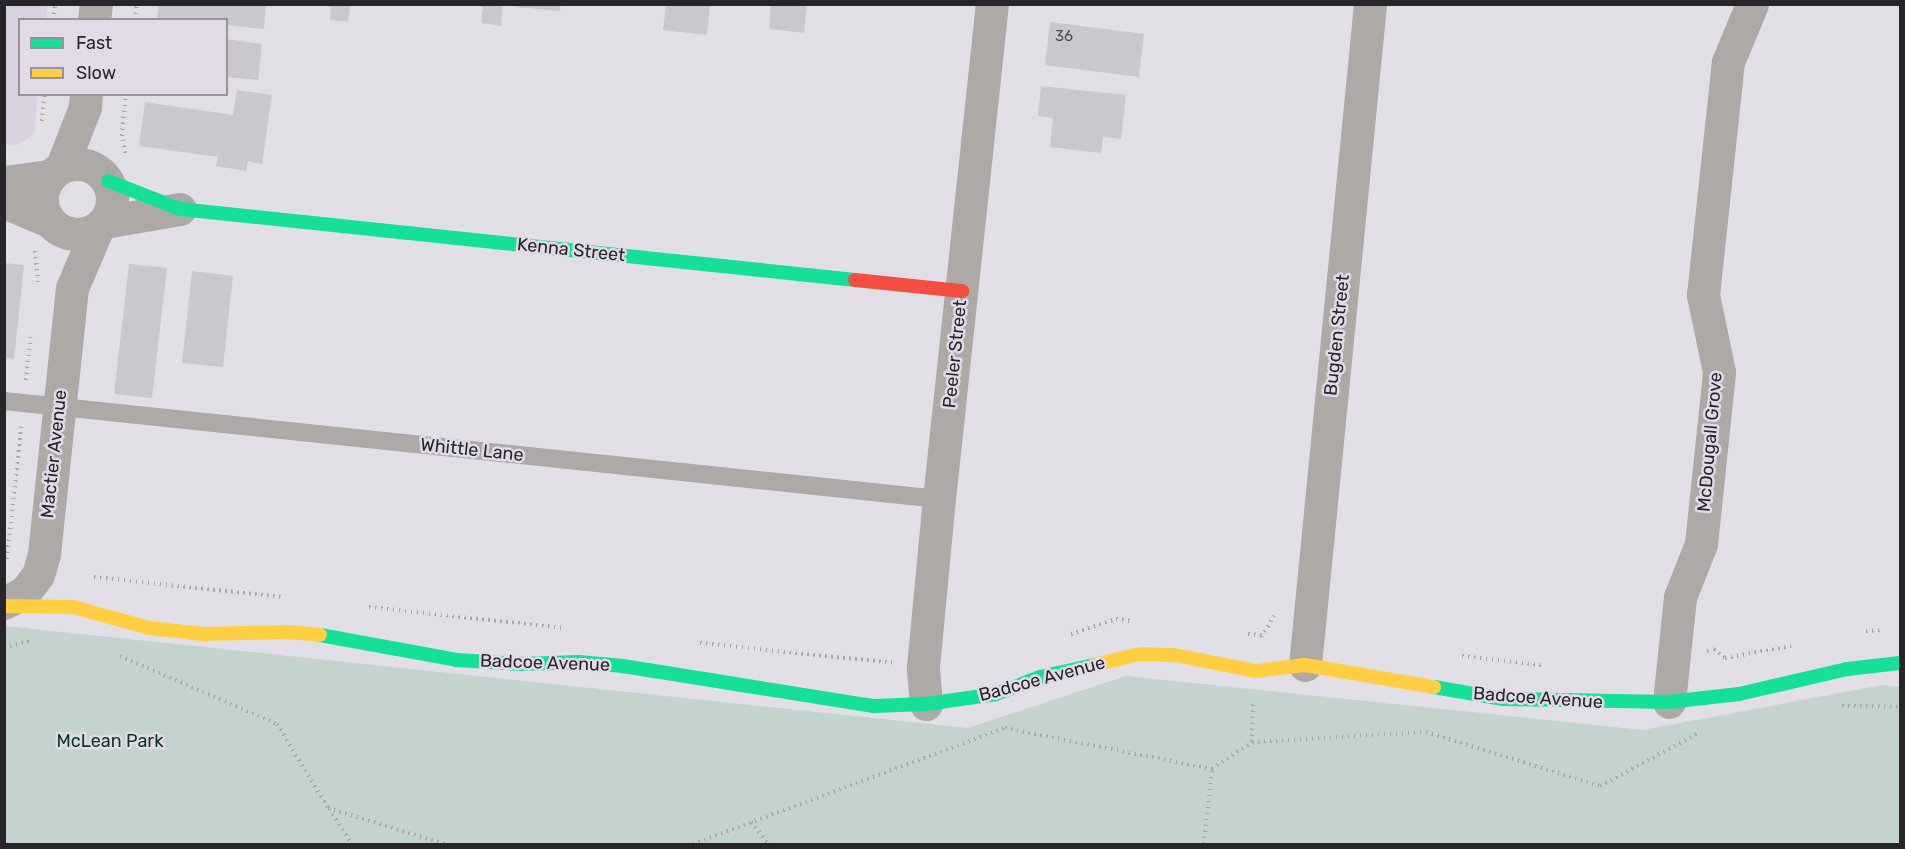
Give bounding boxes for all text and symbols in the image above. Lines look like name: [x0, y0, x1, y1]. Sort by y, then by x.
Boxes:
legend: [18, 18, 228, 96]
house number: 36: [1055, 28, 1073, 46]
text: Fast: [76, 32, 112, 54]
text: Slow: [76, 62, 116, 84]
street label: Kenna Street: [516, 234, 626, 266]
street label: Bugden Street: [1320, 273, 1354, 397]
street label: Peeler Street: [939, 299, 971, 409]
street label: McDougall Grove: [1693, 371, 1727, 513]
street label: Mactier Avenue: [36, 388, 72, 520]
street label: Whittle Lane: [419, 434, 525, 466]
street label: Badcoe Avenue: [479, 650, 611, 676]
street label: Badcoe Avenue: [976, 652, 1108, 706]
street label: Badcoe Avenue: [1472, 683, 1604, 713]
park label: McLean Park: [57, 730, 163, 752]

